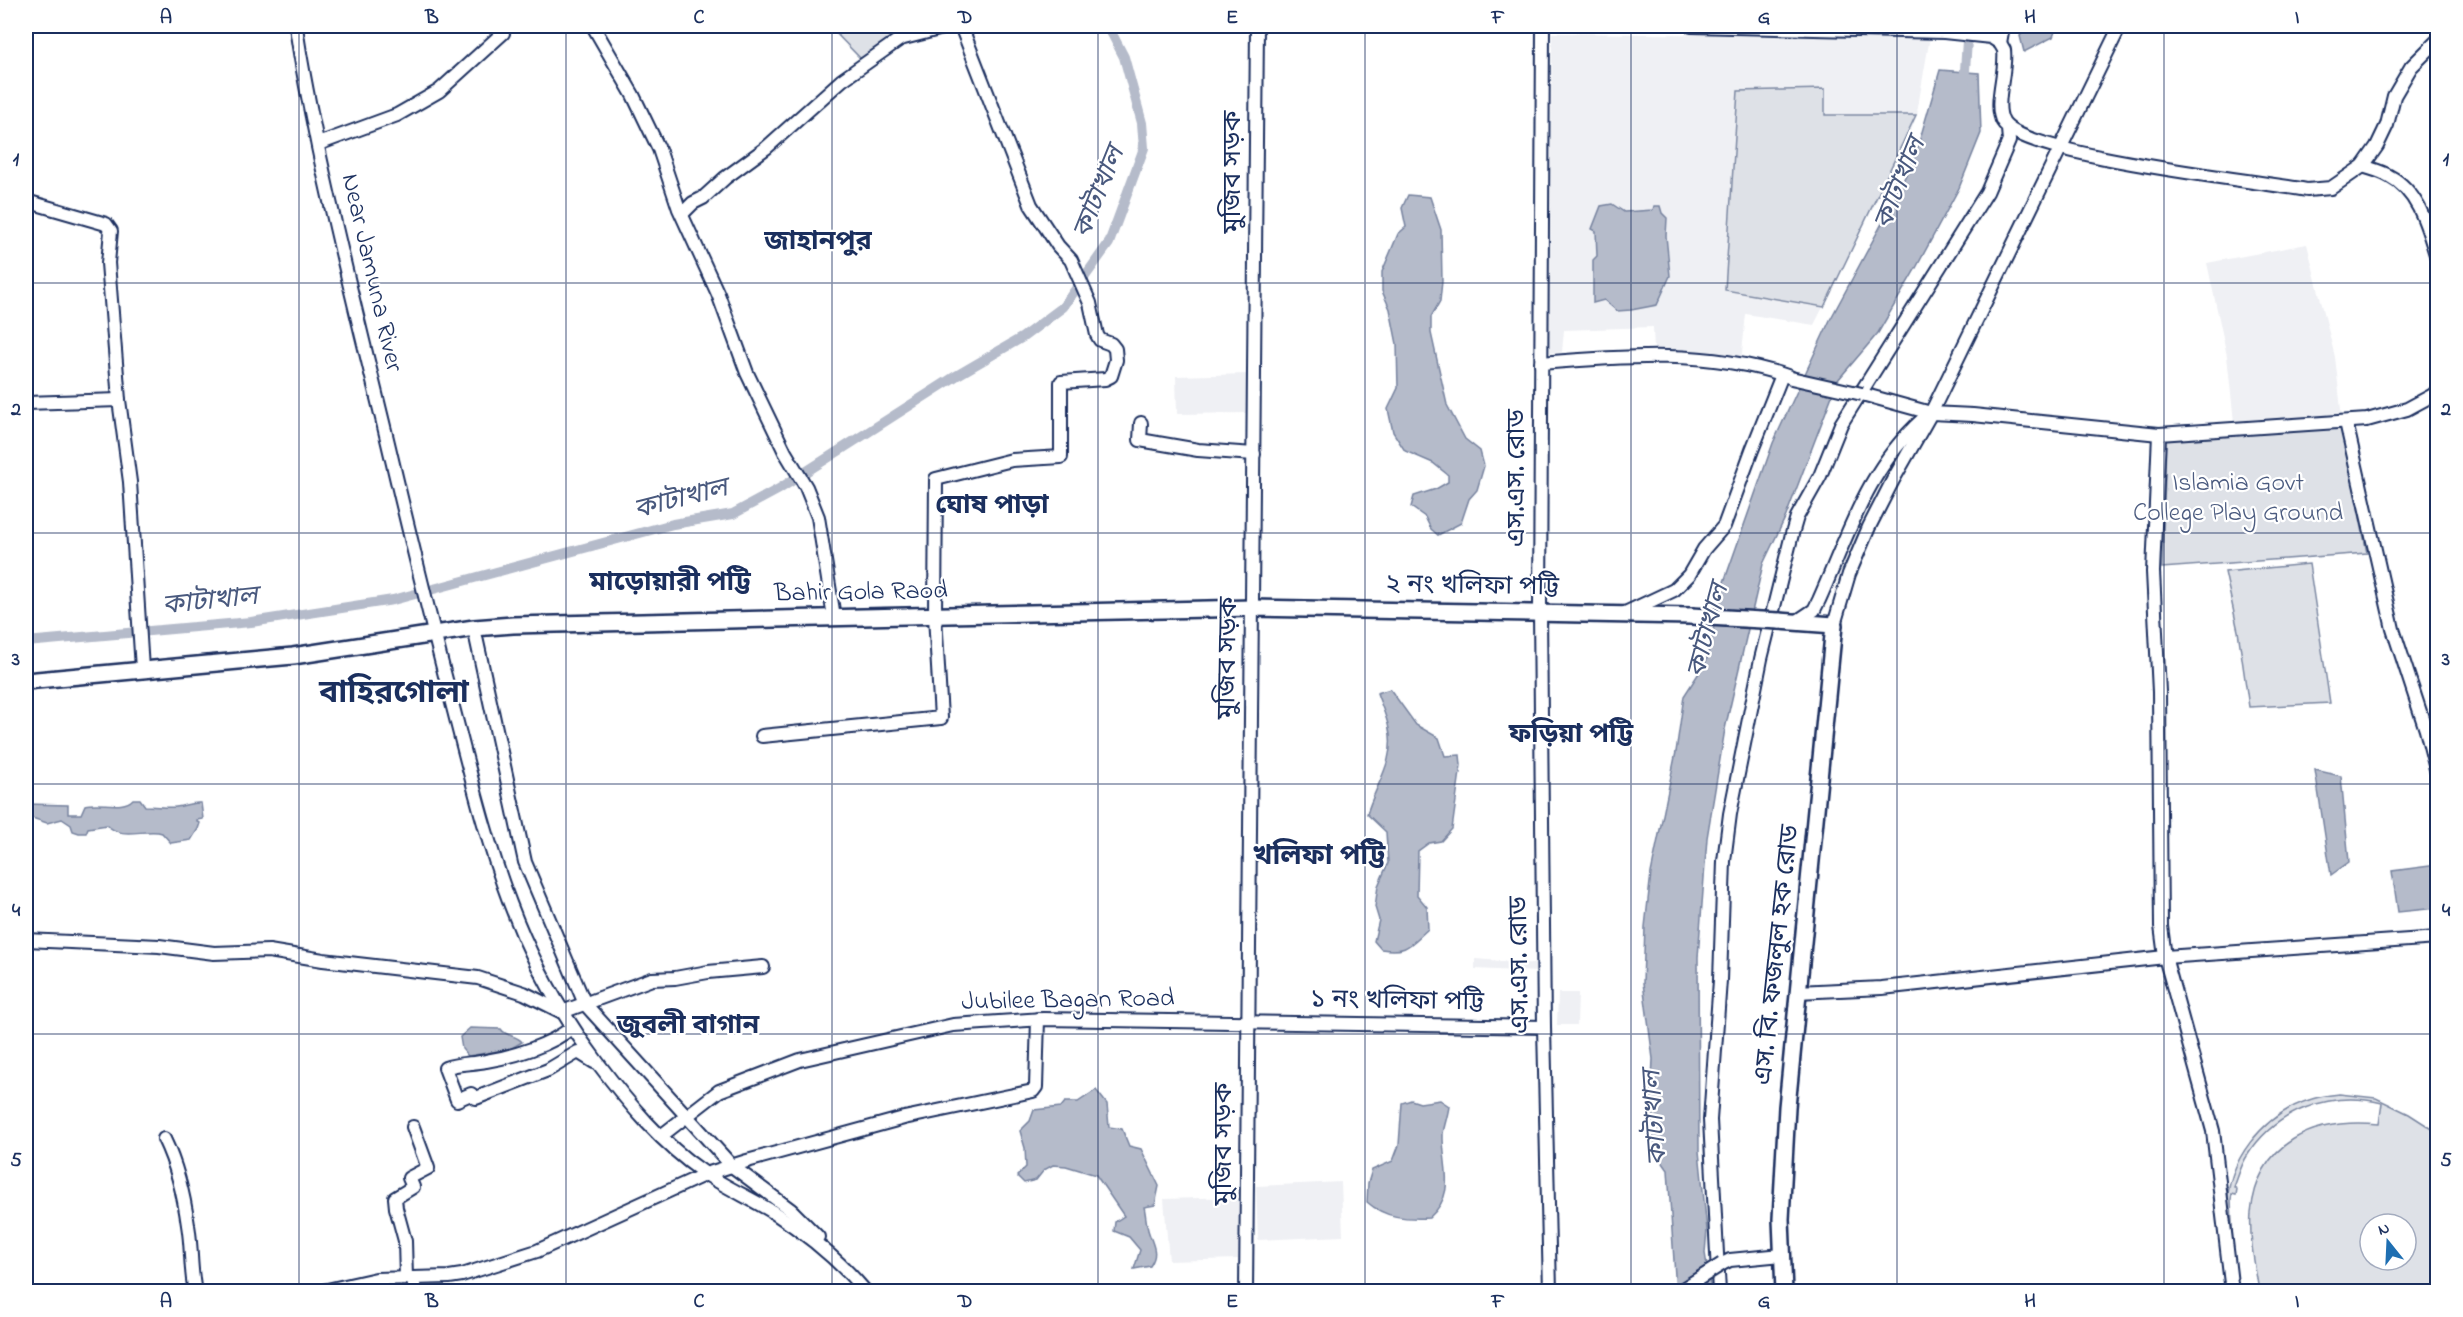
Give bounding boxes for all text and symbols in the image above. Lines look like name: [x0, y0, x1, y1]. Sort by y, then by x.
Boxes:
text: A: [160, 4, 172, 33]
text: B: [424, 4, 439, 33]
text: C: [694, 4, 705, 33]
text: D: [957, 4, 972, 33]
text: E: [1226, 4, 1238, 33]
text: F: [1491, 4, 1505, 33]
text: G: [1758, 4, 1771, 33]
text: H: [2024, 4, 2036, 33]
text: I: [2295, 4, 2300, 33]
street label: মুজিব সড়ক: [1215, 110, 1253, 234]
water label: কাটাখাল: [1865, 127, 1939, 236]
water label: কাটাখাল: [1064, 136, 1138, 245]
text: 1: [13, 146, 20, 175]
text: 1: [2443, 146, 2450, 175]
street label: Near Jamuna River: [330, 170, 412, 377]
district label: জাহানপুর: [763, 223, 873, 262]
text: 2: [10, 396, 21, 425]
text: 2: [2440, 396, 2451, 425]
street label: এস.এস. রোড: [1499, 409, 1537, 547]
park label: Islamia Govt College Play Ground: [2133, 465, 2343, 533]
water label: কাটাখাল: [630, 468, 737, 530]
district label: ঘোষ পাড়া: [935, 487, 1049, 526]
district label: মাড়োয়ারী পট্টি: [588, 564, 751, 603]
street label: ২ নং খলিফা পট্টি: [1385, 566, 1560, 608]
street label: Bahir Gola Raod: [773, 572, 949, 614]
water label: কাটাখাল: [1678, 575, 1742, 682]
water label: কাটাখাল: [160, 577, 265, 626]
street label: মুজিব সড়ক: [1209, 595, 1249, 721]
text: 3: [11, 646, 20, 675]
text: 3: [2441, 646, 2450, 675]
district label: বাহিরগোলা: [318, 671, 470, 718]
district label: ফড়িয়া পট্টি: [1508, 716, 1634, 755]
street label: এস. বি. ফজলুল হক রোড: [1745, 823, 1811, 1087]
district label: খলিফা পট্টি: [1253, 837, 1386, 878]
street label: এস.এস. রোড: [1501, 895, 1541, 1034]
text: 4: [12, 897, 21, 926]
text: 4: [2442, 897, 2451, 926]
street label: Jubilee Bagan Road: [961, 980, 1175, 1022]
street label: ১ নং খলিফা পট্টি: [1310, 981, 1485, 1023]
district label: জুবলী বাগান: [616, 1007, 760, 1046]
water label: কাটাখাল: [1633, 1064, 1679, 1167]
street label: মুজিব সড়ক: [1206, 1082, 1244, 1206]
text: 5: [10, 1147, 22, 1176]
text: 5: [2440, 1147, 2452, 1176]
north arrow: [2358, 1212, 2418, 1272]
text: N: [2375, 1216, 2393, 1243]
text: A: [160, 1288, 172, 1317]
text: B: [424, 1288, 439, 1317]
text: C: [694, 1288, 705, 1317]
text: D: [957, 1288, 972, 1317]
text: E: [1226, 1288, 1238, 1317]
text: F: [1491, 1288, 1505, 1317]
text: G: [1758, 1288, 1771, 1317]
text: H: [2024, 1288, 2036, 1317]
text: I: [2295, 1288, 2300, 1317]

